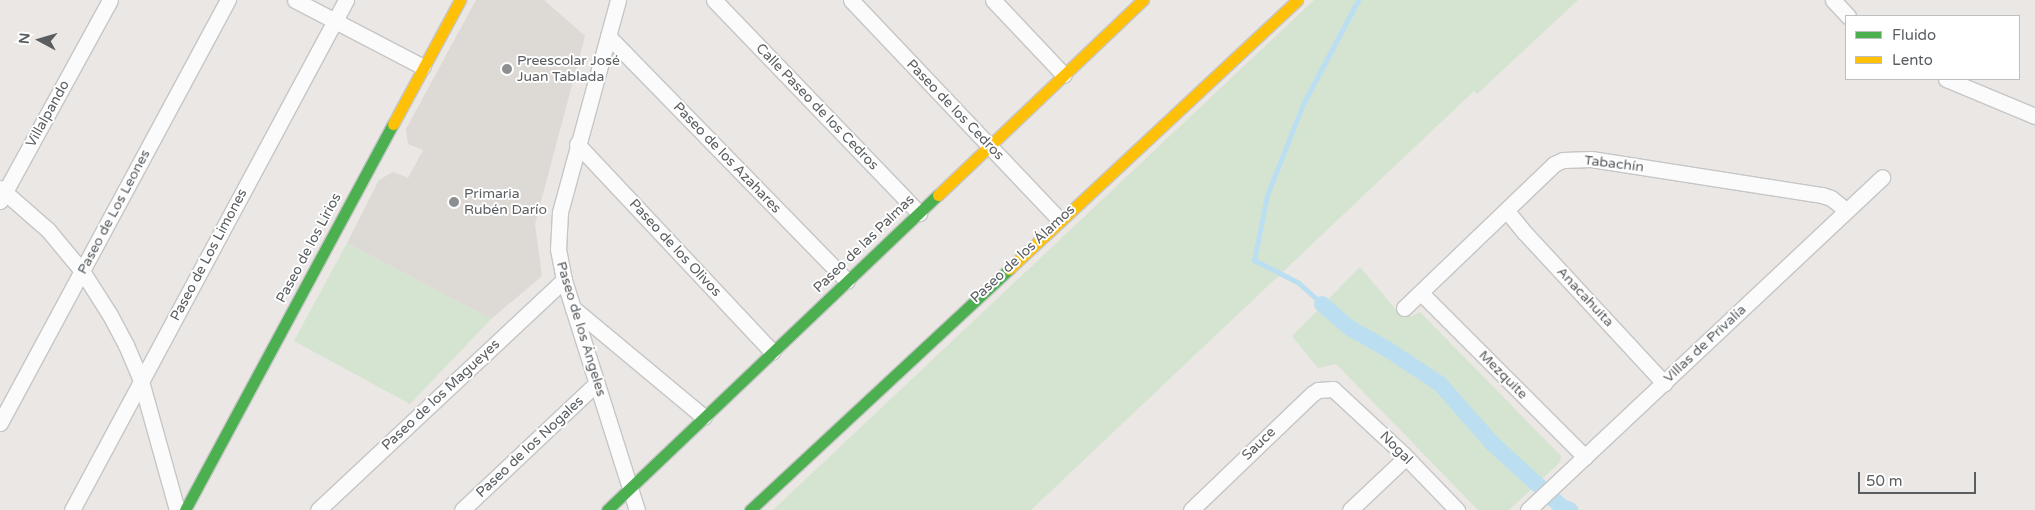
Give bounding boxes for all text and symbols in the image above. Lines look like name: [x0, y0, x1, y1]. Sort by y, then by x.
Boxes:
north arrow: [15, 15, 65, 65]
legend: [1845, 15, 2020, 80]
text: Fluido: [1892, 26, 1936, 44]
text: N: [16, 32, 34, 45]
street label: Calle Paseo de los Cedros: [752, 40, 882, 174]
text: Lento: [1892, 51, 1933, 69]
place label: Preescolar José Juan Tablada: [517, 53, 620, 85]
street label: Paseo de los Cedros: [903, 56, 1007, 164]
marker: Preescolar José Juan Tablada: [501, 63, 513, 75]
street label: Villalpando: [23, 78, 73, 150]
street label: Paseo de los Azahares: [670, 99, 784, 217]
street label: Paseo de Los Leones: [74, 147, 154, 277]
street label: Tabachín: [1583, 152, 1645, 176]
street label: Paseo de Los Limones: [167, 186, 251, 324]
place label: Primaria Rubén Darío: [464, 186, 547, 218]
street label: Paseo de los Lirios: [273, 190, 345, 306]
street label: Paseo de las Palmas: [810, 192, 918, 296]
marker: Primaria Rubén Darío: [448, 196, 460, 208]
street label: Paseo de los Olivos: [625, 196, 725, 300]
street label: Paseo de los Álamos: [967, 201, 1079, 307]
street label: Paseo de los Ángeles: [552, 259, 610, 399]
street label: Anacahuita: [1553, 264, 1617, 330]
street label: Villas de Privalía: [1660, 301, 1750, 387]
street label: Paseo de los Magueyes: [379, 336, 503, 454]
street label: Mezquite: [1475, 347, 1531, 403]
street label: Paseo de los Nogales: [473, 393, 587, 501]
street label: Sauce: [1239, 424, 1279, 464]
street label: Nogal: [1376, 428, 1416, 468]
scale bar: [1860, 462, 1978, 494]
text: 50 m: [1866, 472, 1903, 490]

